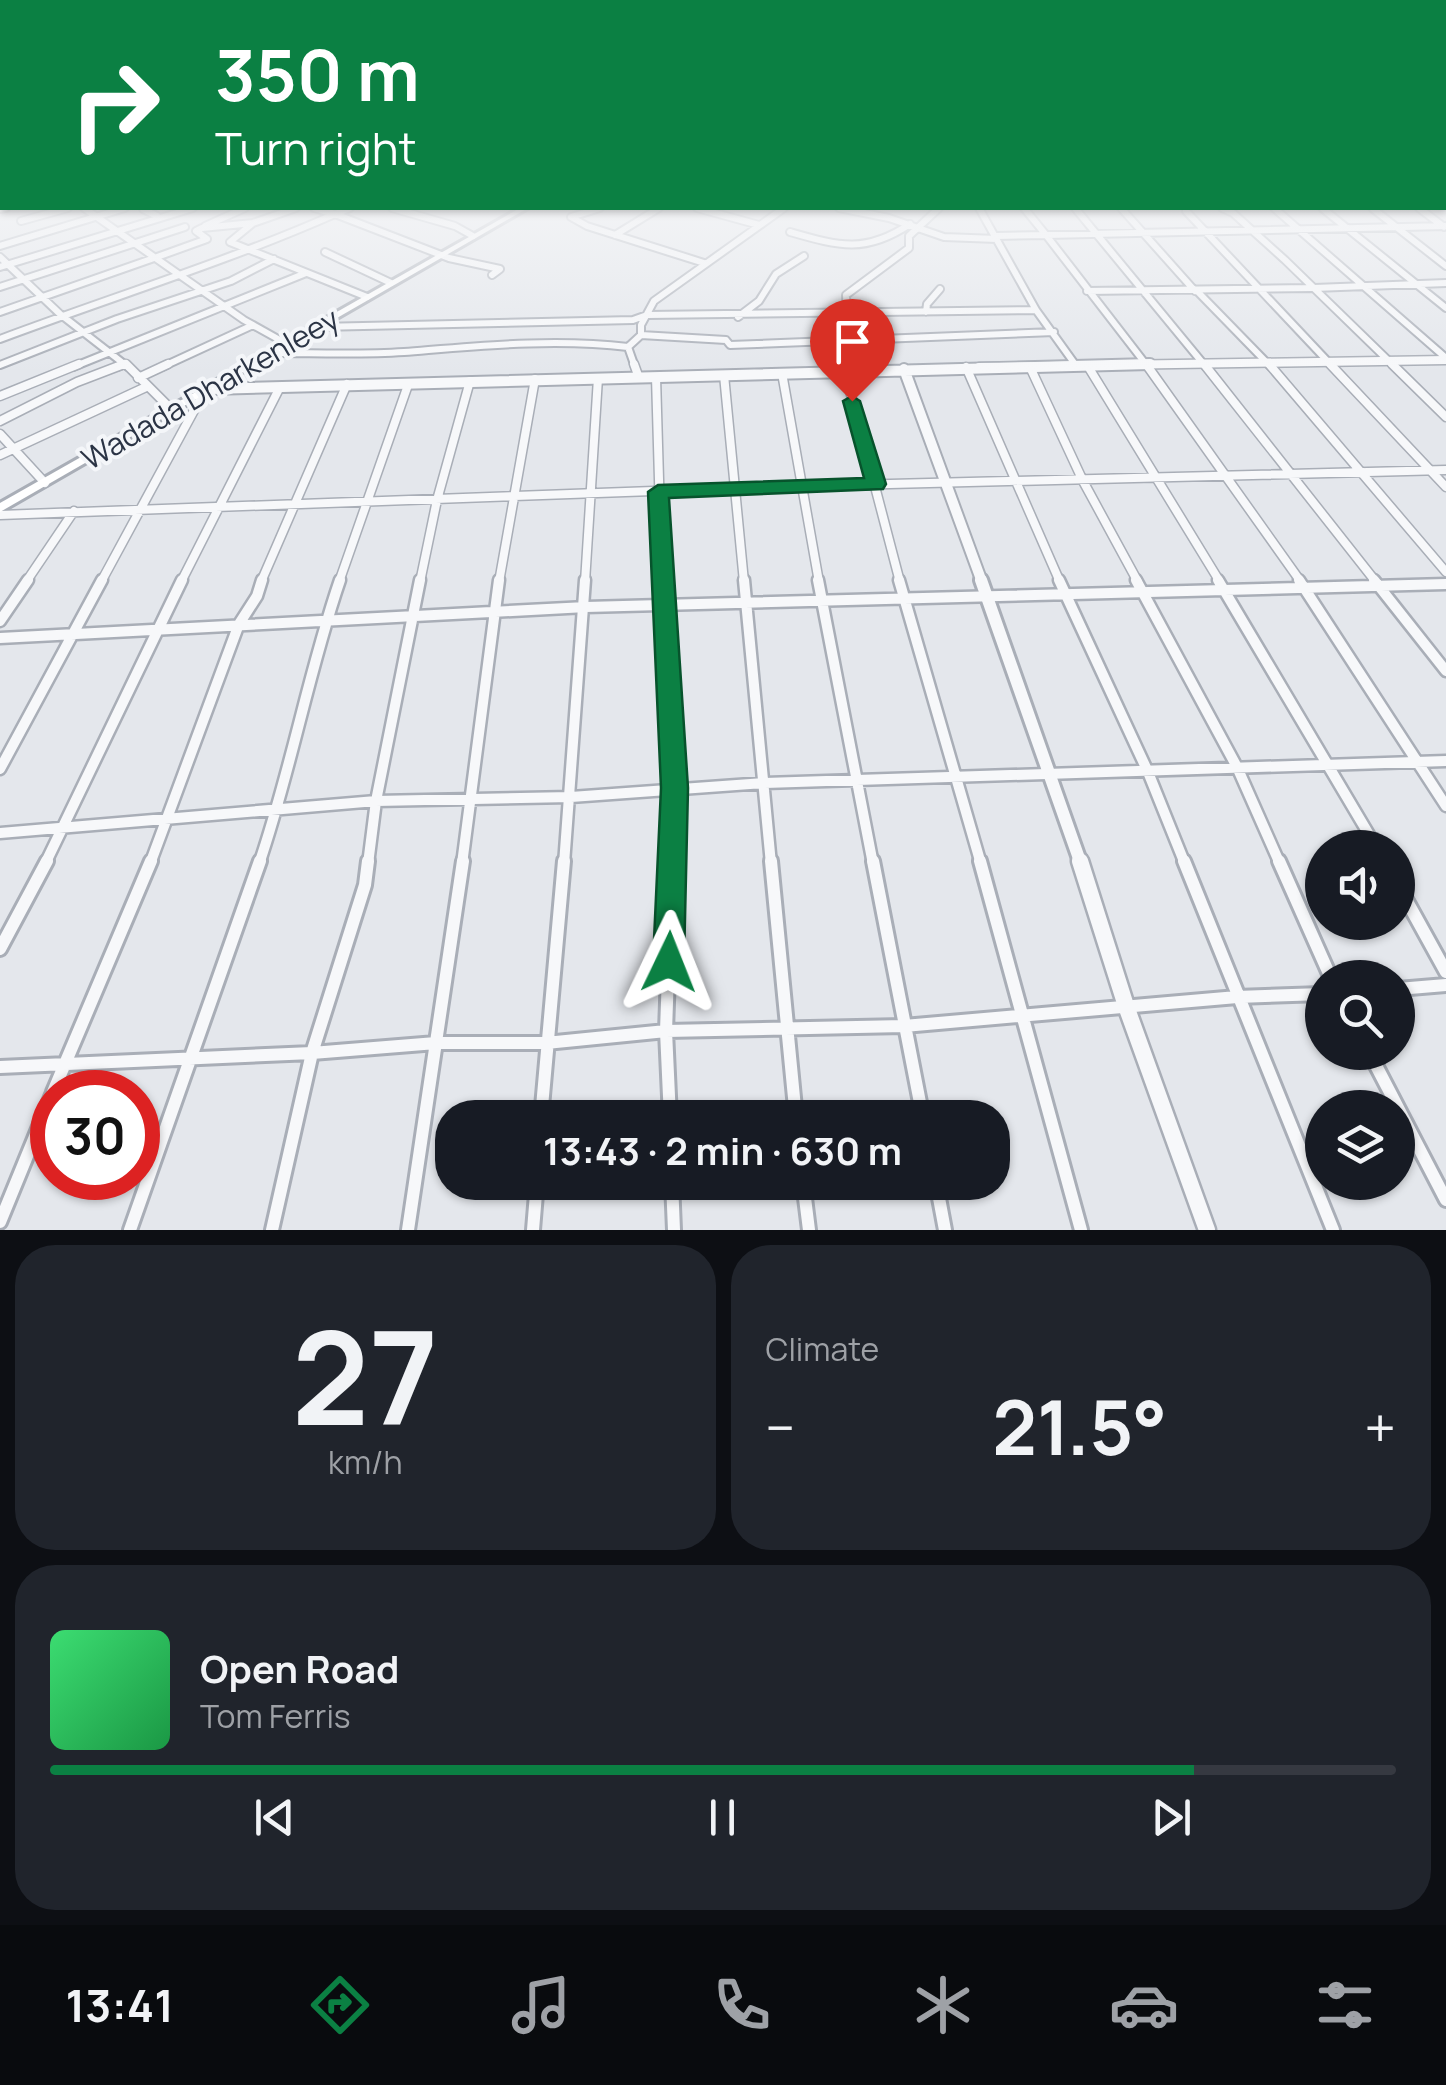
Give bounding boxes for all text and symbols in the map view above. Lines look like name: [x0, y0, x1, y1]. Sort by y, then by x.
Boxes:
text: 350 m: [215, 26, 420, 122]
icon: right: [50, 40, 180, 170]
text: Turn right: [215, 117, 416, 179]
street label: Wadada Dharkenleey: [74, 297, 346, 478]
pin: [810, 299, 895, 402]
icon: arrive: [825, 314, 880, 369]
map controls: [1305, 830, 1415, 1200]
button: sound: [1305, 830, 1415, 940]
position arrow: [617, 910, 721, 1014]
button: search: [1305, 960, 1415, 1070]
speed limit sign: 30: [30, 1070, 160, 1200]
button: layers: [1305, 1090, 1415, 1200]
text: 13:43 · 2 min · 630 m: [543, 1124, 902, 1176]
text: 27: [292, 1286, 439, 1464]
text: Climate: [766, 1327, 879, 1371]
text: 21.5°: [992, 1375, 1167, 1478]
text: −: [766, 1389, 795, 1465]
text: +: [1364, 1389, 1396, 1465]
text: km/h: [328, 1440, 402, 1484]
text: Open Road: [200, 1642, 399, 1694]
text: Tom Ferris: [200, 1694, 351, 1738]
icon: previous: [247, 1790, 302, 1845]
icon: pause: [695, 1790, 750, 1845]
icon: next: [1144, 1790, 1199, 1845]
icon: directions: [305, 1970, 375, 2040]
icon: music: [506, 1970, 576, 2040]
icon: phone: [707, 1970, 777, 2040]
icon: climate: [908, 1970, 978, 2040]
icon: car: [1109, 1970, 1179, 2040]
icon: filters: [1310, 1970, 1380, 2040]
text: 13:41: [66, 1974, 174, 2036]

